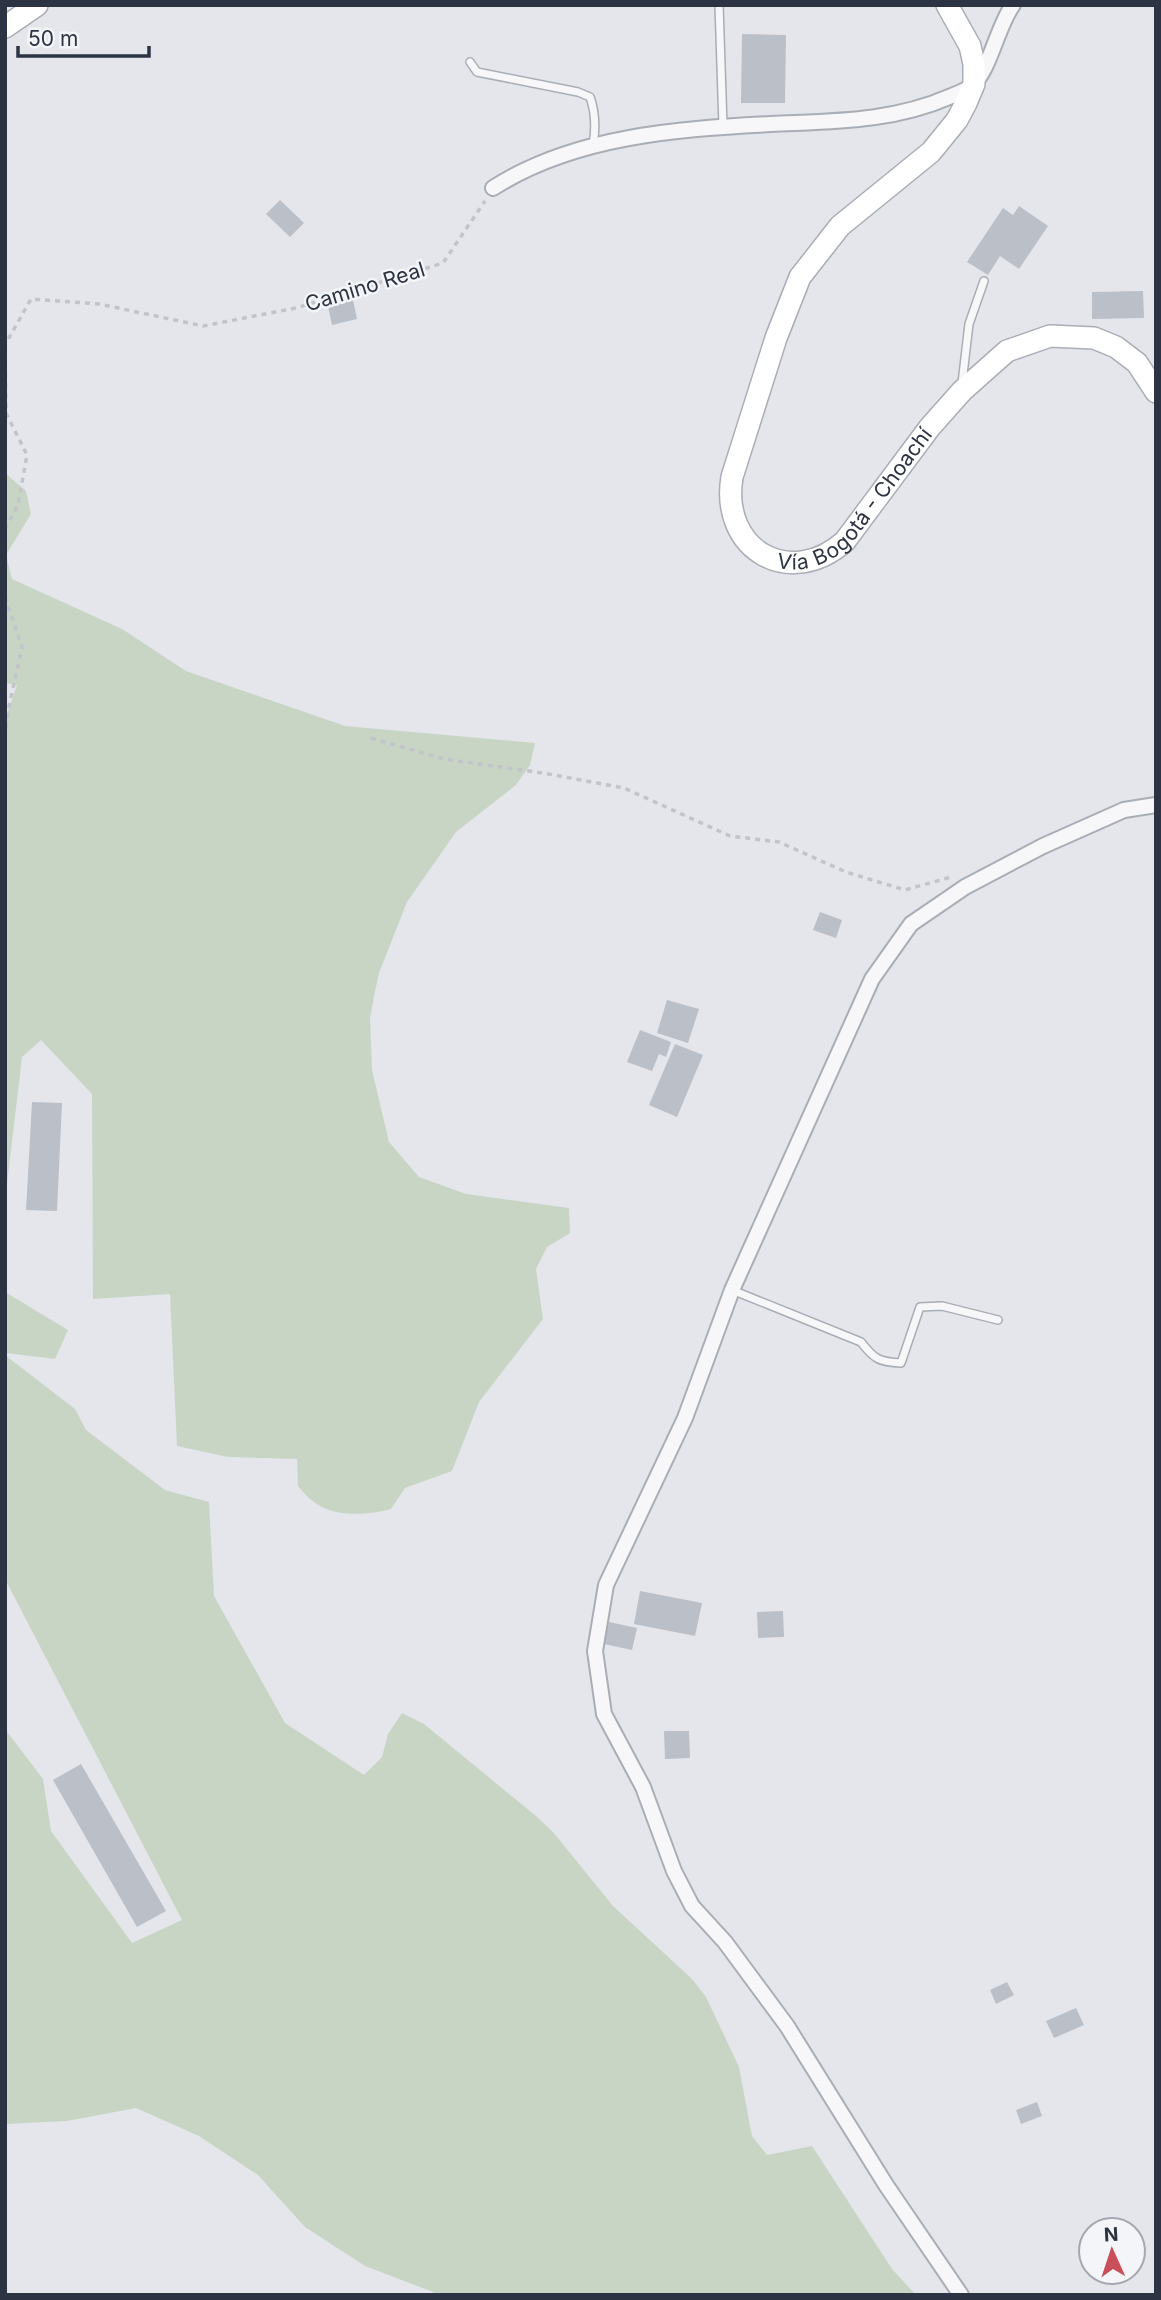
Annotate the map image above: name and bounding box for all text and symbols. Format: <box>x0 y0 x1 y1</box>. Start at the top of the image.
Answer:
scale bar <box>18 14 149 58</box>
text: 50 m <box>28 26 78 51</box>
street label: Camino Real <box>302 256 428 317</box>
street label: Vía Bogotá - Choachí <box>775 422 938 575</box>
north arrow <box>1077 2216 1147 2286</box>
text: N <box>1103 2223 1119 2246</box>

